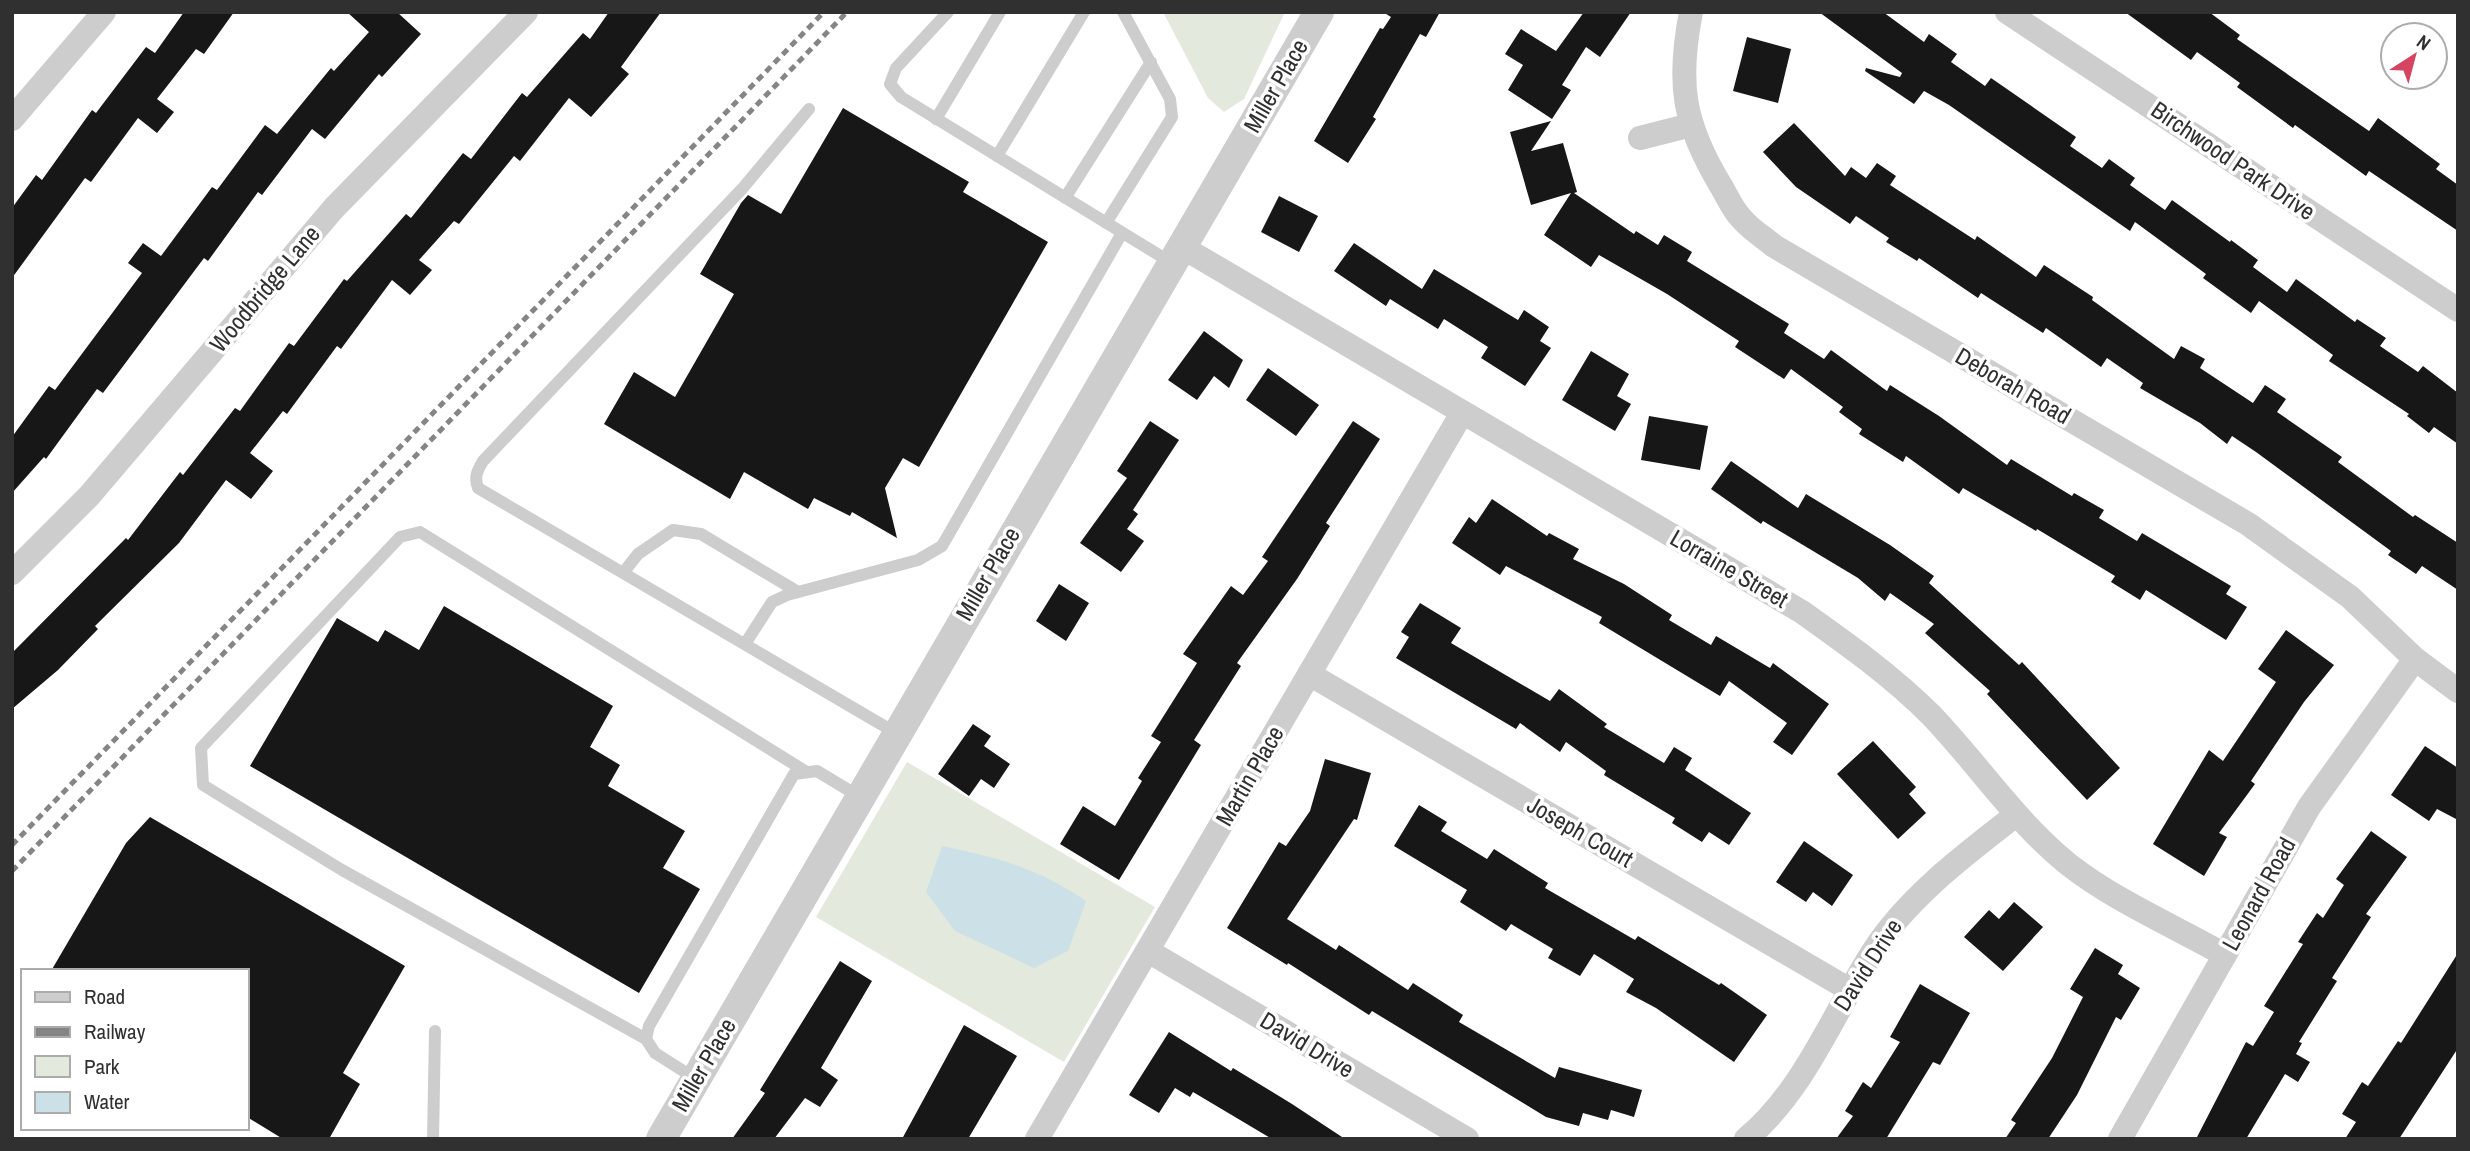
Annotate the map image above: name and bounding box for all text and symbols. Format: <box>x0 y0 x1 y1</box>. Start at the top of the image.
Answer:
north arrow <box>2379 21 2449 91</box>
text: N <box>2412 28 2436 56</box>
street label: Miller Place <box>1236 33 1315 138</box>
street label: Birchwood Park Drive <box>2145 93 2322 227</box>
street label: Woodbridge Lane <box>202 218 327 358</box>
street label: Deborah Road <box>1950 339 2077 431</box>
street label: Miller Place <box>948 521 1027 626</box>
street label: Lorraine Street <box>1665 521 1795 615</box>
street label: Martin Place <box>1208 720 1291 831</box>
street label: Joseph Court <box>1522 788 1640 875</box>
street label: Leonard Road <box>2214 831 2302 956</box>
street label: David Drive <box>1825 912 1909 1017</box>
legend <box>21 969 248 1130</box>
text: Road <box>84 982 125 1011</box>
street label: David Drive <box>1255 1004 1360 1085</box>
street label: Miller Place <box>664 1012 743 1117</box>
text: Railway <box>84 1017 146 1046</box>
text: Park <box>84 1052 120 1081</box>
text: Water <box>84 1087 130 1116</box>

